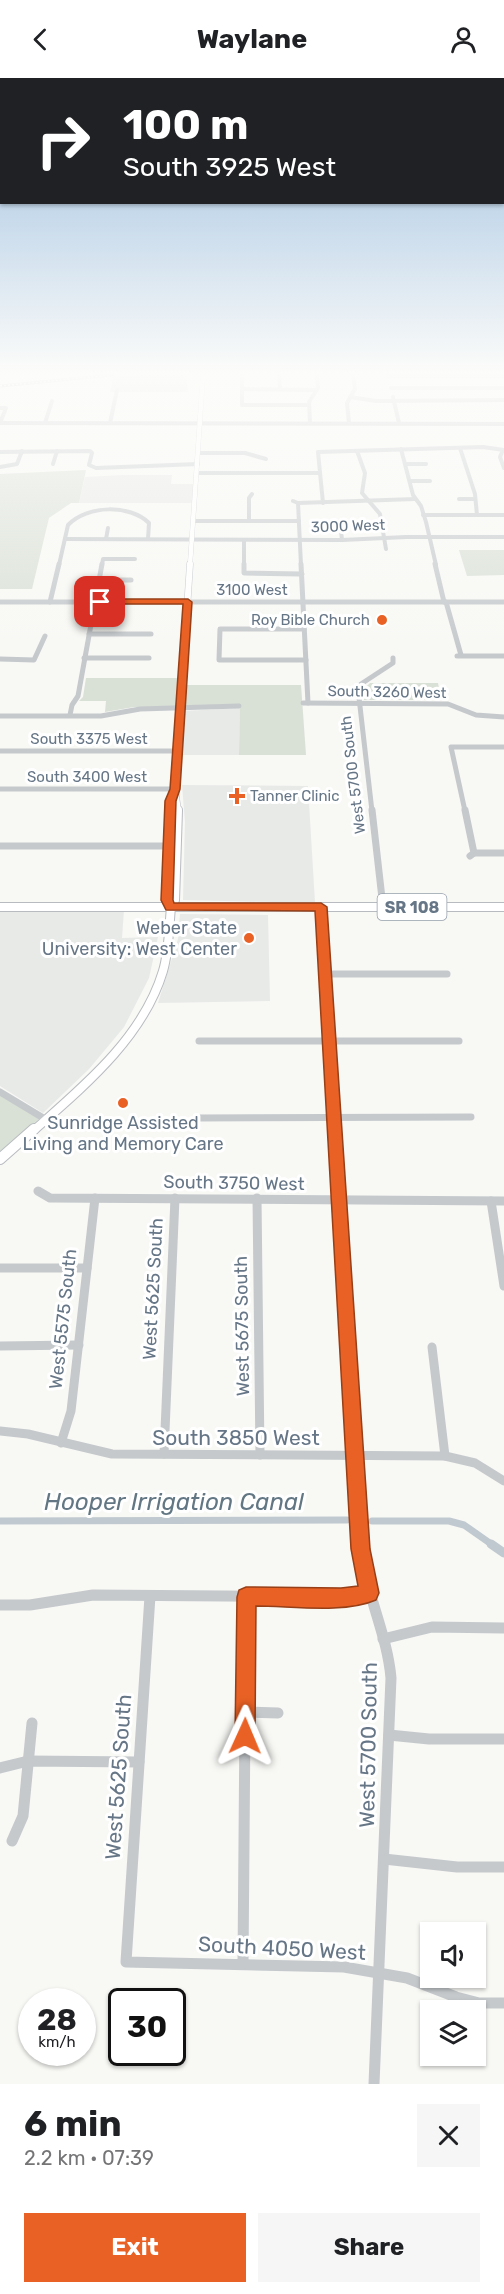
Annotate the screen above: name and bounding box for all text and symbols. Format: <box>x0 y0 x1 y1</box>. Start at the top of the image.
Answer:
icon: back <box>24 23 57 56</box>
text: Waylane <box>197 23 307 55</box>
icon: person <box>447 23 480 56</box>
text: 100 m <box>123 100 248 150</box>
icon: right <box>24 102 102 180</box>
text: South 3925 West <box>123 151 336 183</box>
street label: 3000 West <box>310 516 386 536</box>
pin <box>74 576 125 627</box>
street label: 3100 West <box>216 581 288 599</box>
icon: arrive <box>83 585 116 618</box>
place label: Roy Bible Church <box>251 611 370 629</box>
marker: Roy Bible Church <box>375 613 389 627</box>
street label: South 3260 West <box>327 682 447 702</box>
street label: West 5700 South <box>337 715 369 835</box>
street label: South 3375 West <box>30 730 148 748</box>
street label: South 3400 West <box>27 768 147 786</box>
marker: Tanner Clinic <box>228 787 246 805</box>
place label: Tanner Clinic <box>250 787 339 805</box>
road number: SR 108 <box>378 894 446 920</box>
place label: Weber State University: West Center <box>42 917 237 960</box>
marker: Weber State University: West Center <box>242 931 256 945</box>
marker: Sunridge Assisted Living and Memory Care <box>116 1096 130 1110</box>
place label: Sunridge Assisted Living and Memory Care <box>23 1112 223 1155</box>
street label: South 3750 West <box>163 1171 305 1195</box>
street label: West 5625 South <box>138 1217 168 1361</box>
street label: West 5575 South <box>45 1248 81 1390</box>
street label: West 5675 South <box>230 1256 254 1396</box>
street label: South 3850 West <box>152 1425 320 1450</box>
water label: Hooper Irrigation Canal <box>44 1488 305 1516</box>
street label: West 5700 South <box>354 1662 382 1828</box>
street label: West 5625 South <box>100 1693 136 1861</box>
position arrow <box>213 1704 277 1768</box>
map controls <box>420 1922 486 2066</box>
button: sound <box>420 1922 486 1988</box>
street label: South 4050 West <box>197 1931 367 1965</box>
speed limit sign: 30 <box>108 1988 186 2066</box>
button: layers <box>420 2000 486 2066</box>
text: 28 <box>37 2002 77 2038</box>
text: km/h <box>38 2033 76 2051</box>
text: 6 min <box>24 2102 122 2145</box>
button: close <box>417 2104 480 2167</box>
text: 2.2 km · 07:39 <box>24 2146 154 2170</box>
button: Exit <box>24 2213 246 2282</box>
button: Share <box>258 2213 480 2282</box>

